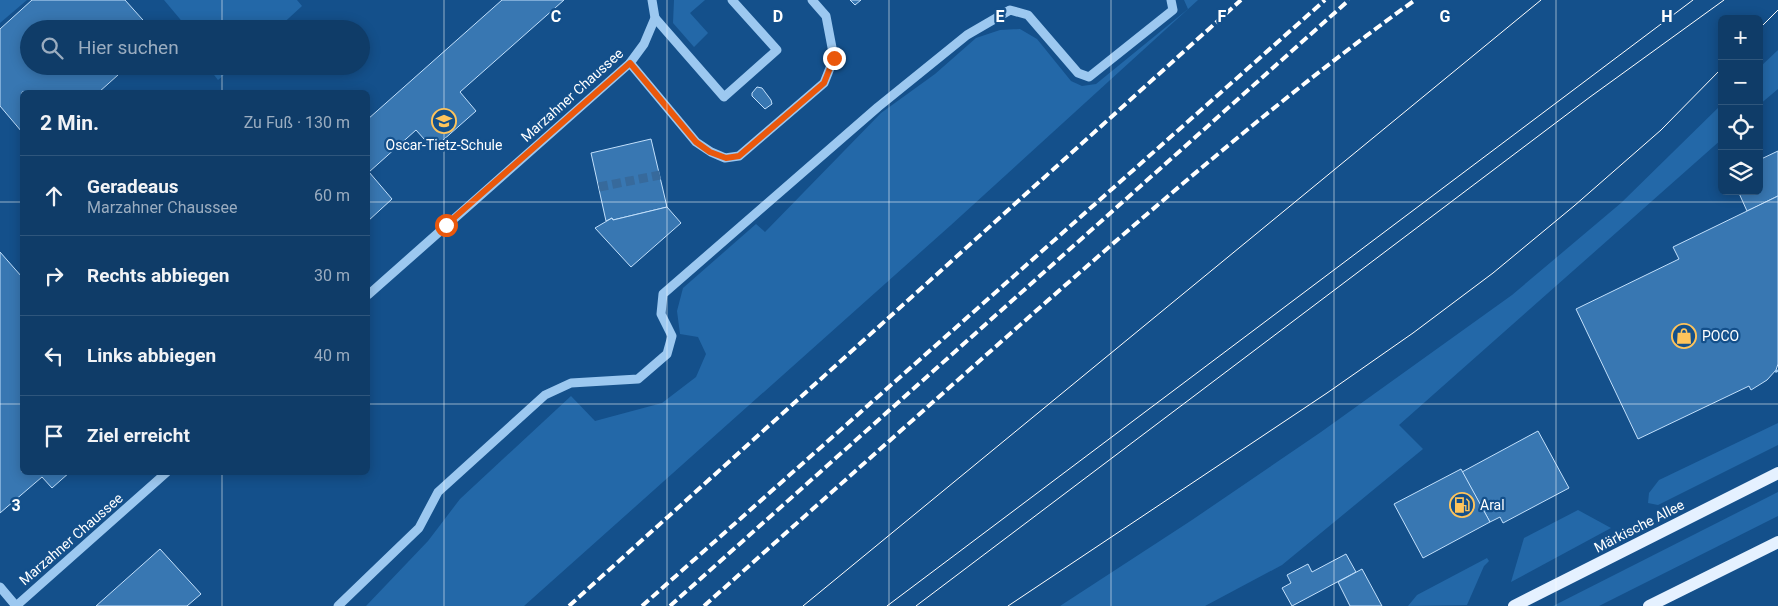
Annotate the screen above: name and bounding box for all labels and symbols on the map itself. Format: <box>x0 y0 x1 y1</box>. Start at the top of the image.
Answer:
text: C <box>551 7 561 26</box>
text: D <box>773 7 783 26</box>
text: E <box>996 7 1005 26</box>
text: F <box>1218 7 1227 26</box>
text: G <box>1440 7 1451 26</box>
text: H <box>1661 7 1673 26</box>
street label: Marzahner Chaussee <box>518 45 626 145</box>
route end <box>823 47 846 70</box>
school or university icon: Oscar-Tietz-Schule <box>431 108 457 134</box>
place label: Oscar-Tietz-Schule <box>386 137 502 153</box>
route start <box>435 214 458 237</box>
shop icon: POCO <box>1671 323 1697 349</box>
place label: POCO <box>1702 328 1739 344</box>
street label: Marzahner Chaussee <box>16 490 126 588</box>
fuel station icon: Aral <box>1449 492 1475 518</box>
text: 3 <box>11 496 21 515</box>
street label: Märkische Allee <box>1591 496 1687 556</box>
place label: Aral <box>1480 497 1505 513</box>

